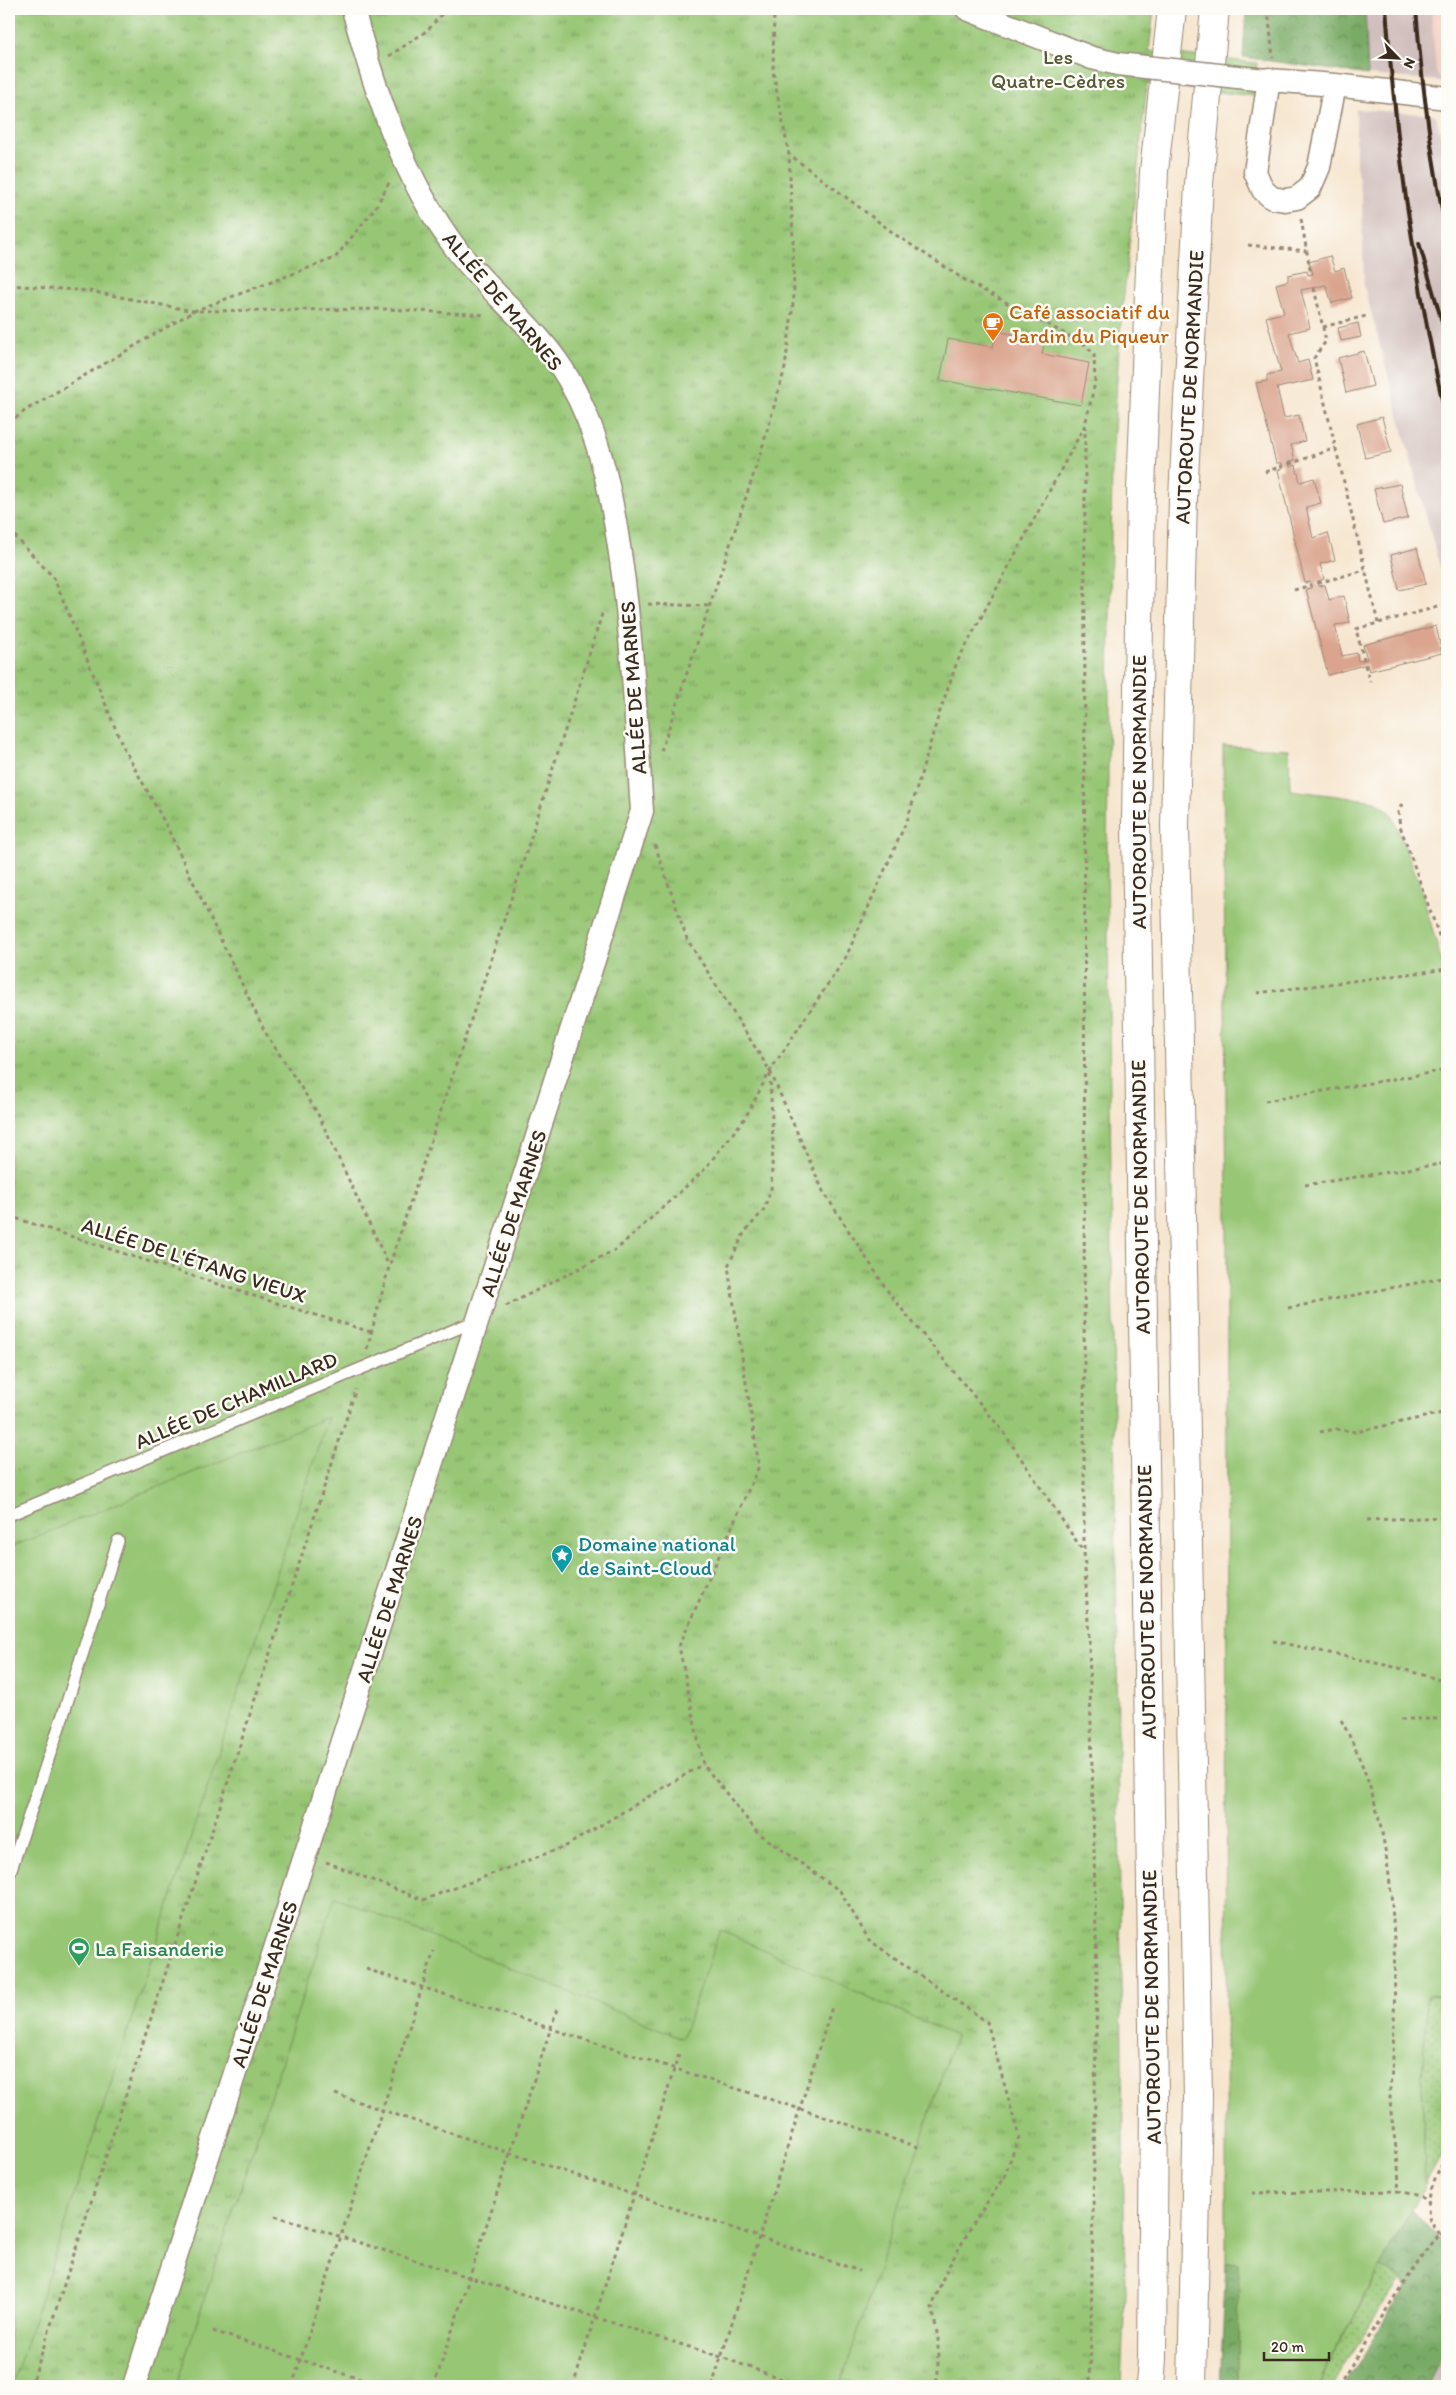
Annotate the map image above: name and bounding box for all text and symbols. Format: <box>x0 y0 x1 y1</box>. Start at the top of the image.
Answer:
north arrow <box>1374 32 1424 82</box>
park label: Les Quatre-Cèdres <box>991 44 1125 93</box>
text: N <box>1400 55 1419 71</box>
street label: ALLÉE DE MARNES <box>438 226 568 376</box>
street label: AUTOROUTE DE NORMANDIE <box>1169 249 1209 525</box>
place label: Café associatif du Jardin du Piqueur <box>1009 299 1170 348</box>
cafe icon: Café associatif du Jardin du Piqueur <box>981 311 1005 342</box>
street label: ALLÉE DE MARNES <box>614 601 652 775</box>
street label: AUTOROUTE DE NORMANDIE <box>1126 654 1151 929</box>
street label: AUTOROUTE DE NORMANDIE <box>1125 1059 1155 1335</box>
street label: ALLÉE DE MARNES <box>474 1127 552 1299</box>
street label: ALLÉE DE L'ÉTANG VIEUX <box>79 1212 310 1308</box>
street label: ALLÉE DE CHAMILLARD <box>131 1346 341 1454</box>
street label: AUTOROUTE DE NORMANDIE <box>1131 1464 1161 1740</box>
street label: ALLÉE DE MARNES <box>350 1513 428 1685</box>
place label: Domaine national de Saint-Cloud <box>578 1531 736 1580</box>
place icon: Domaine national de Saint-Cloud <box>550 1543 574 1574</box>
street label: AUTOROUTE DE NORMANDIE <box>1136 1869 1166 2145</box>
street label: ALLÉE DE MARNES <box>225 1898 303 2070</box>
sports icon: La Faisanderie <box>67 1936 91 1967</box>
place label: La Faisanderie <box>95 1936 224 1961</box>
scale bar <box>1264 2330 1328 2362</box>
text: 20 m <box>1271 2338 1305 2356</box>

